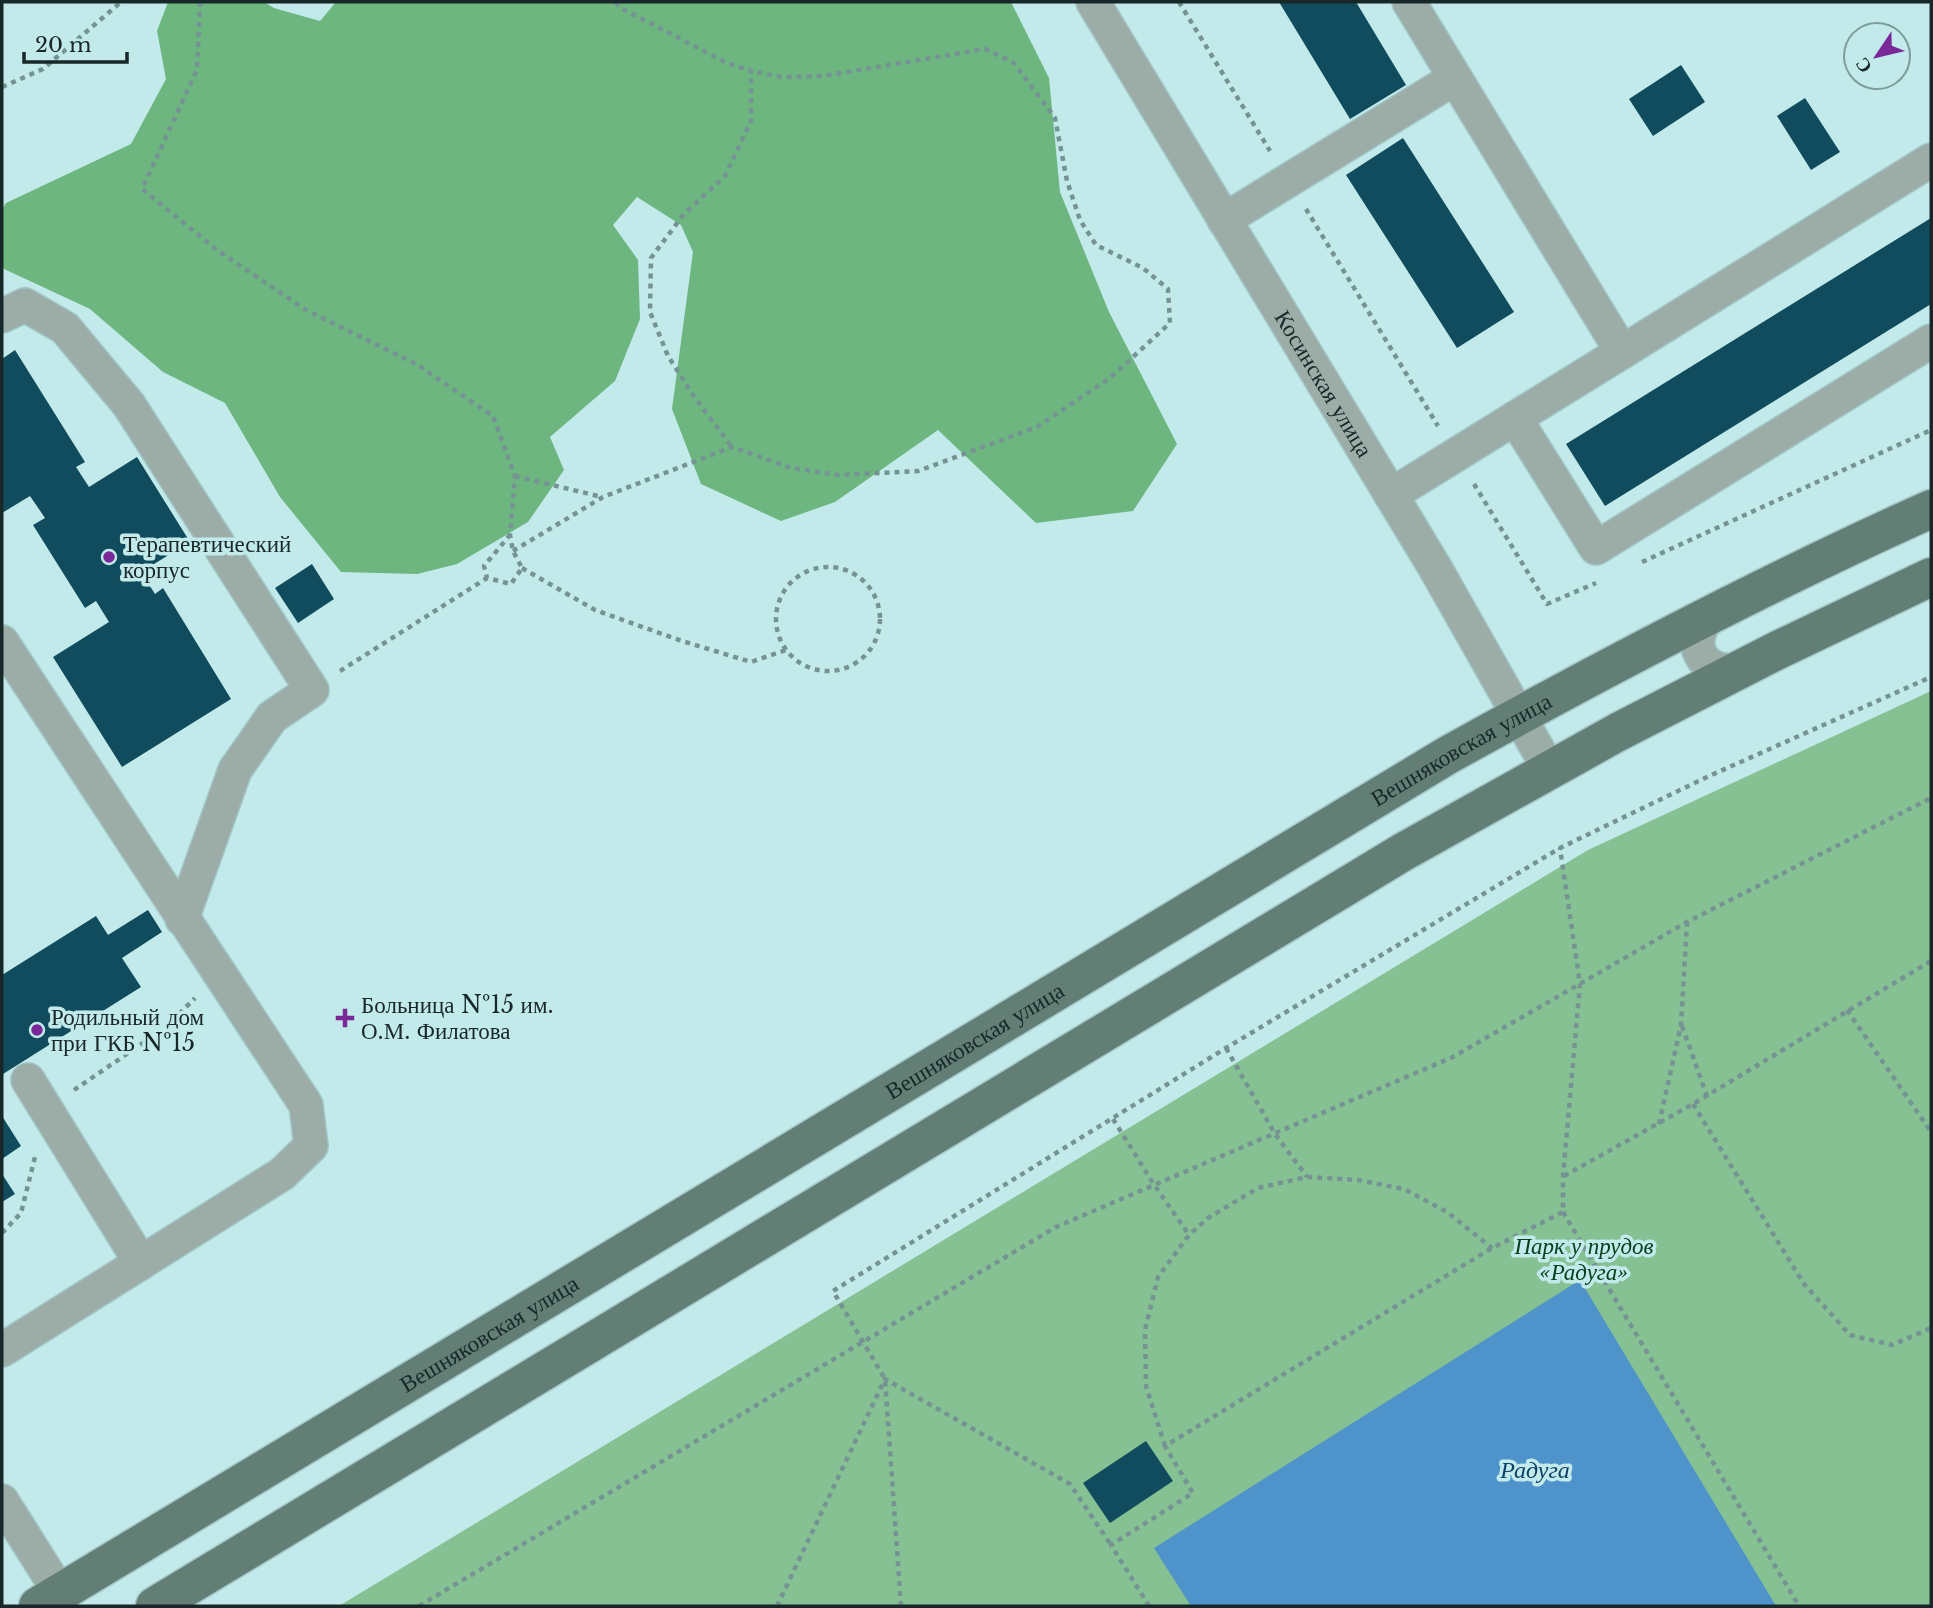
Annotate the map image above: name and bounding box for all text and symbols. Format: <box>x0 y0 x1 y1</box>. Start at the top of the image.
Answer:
scale bar <box>24 21 128 65</box>
north arrow <box>1842 21 1912 91</box>
text: 20 m <box>35 32 92 58</box>
text: С <box>1850 53 1877 78</box>
street label: Косинская улица <box>1269 305 1379 462</box>
place label: Терапевтический корпус <box>123 530 291 584</box>
marker: Терапевтический корпус <box>101 549 117 565</box>
street label: Вешняковская улица <box>1366 687 1556 812</box>
street label: Вешняковская улица <box>880 976 1069 1105</box>
place label: Больница №15 им. О.М. Филатова <box>361 991 554 1045</box>
place label: Родильный дом при ГКБ №15 <box>51 1003 204 1057</box>
marker: Больница №15 им. О.М. Филатова <box>335 1008 355 1028</box>
marker: Родильный дом при ГКБ №15 <box>29 1022 45 1038</box>
park label: Парк у прудов «Радуга» <box>1513 1232 1654 1286</box>
street label: Вешняковская улица <box>395 1269 584 1398</box>
water label: Радуга <box>1499 1455 1570 1484</box>

